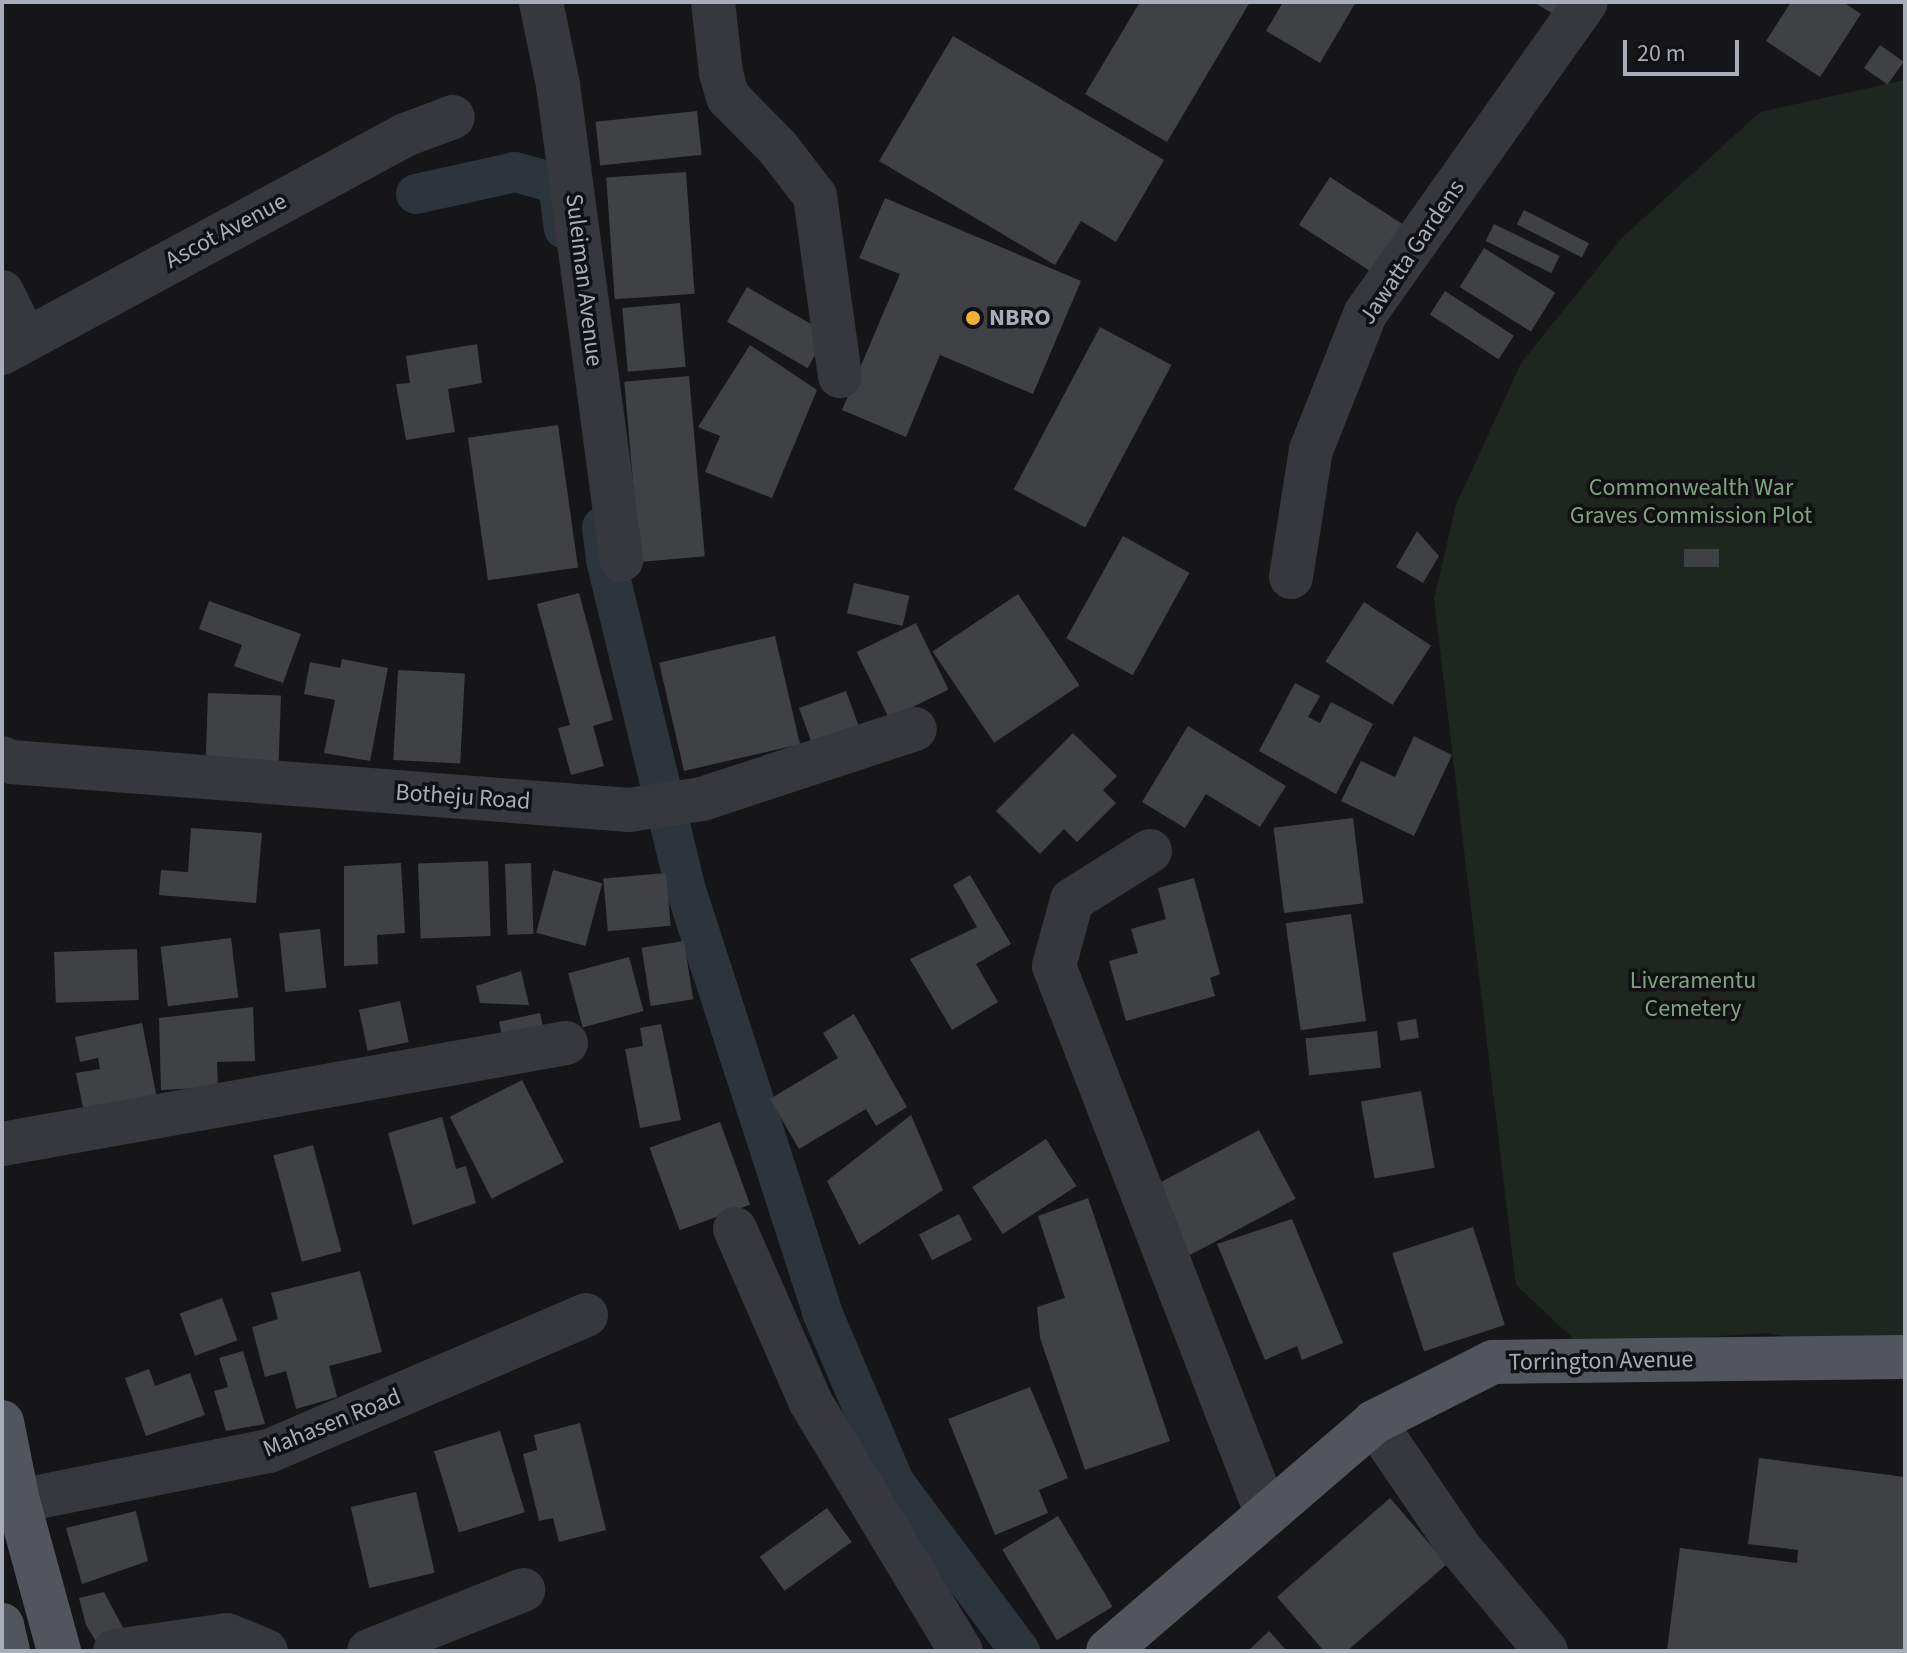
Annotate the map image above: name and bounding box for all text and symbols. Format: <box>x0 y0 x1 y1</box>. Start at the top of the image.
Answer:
scale bar <box>1627 24 1743 74</box>
text: 20 m <box>1637 36 1686 71</box>
street label: Jawatta Gardens <box>1353 174 1471 330</box>
street label: Ascot Avenue <box>160 187 292 275</box>
street label: Suleiman Avenue <box>559 192 609 368</box>
place label: NBRO <box>989 304 1051 332</box>
marker: NBRO <box>964 309 982 327</box>
park label: Commonwealth War Graves Commission Plot <box>1570 474 1812 530</box>
street label: Botheju Road <box>395 778 531 816</box>
park label: Liveramentu Cemetery <box>1630 967 1756 1023</box>
street label: Torrington Avenue <box>1508 1345 1694 1377</box>
street label: Mahasen Road <box>259 1382 405 1464</box>

